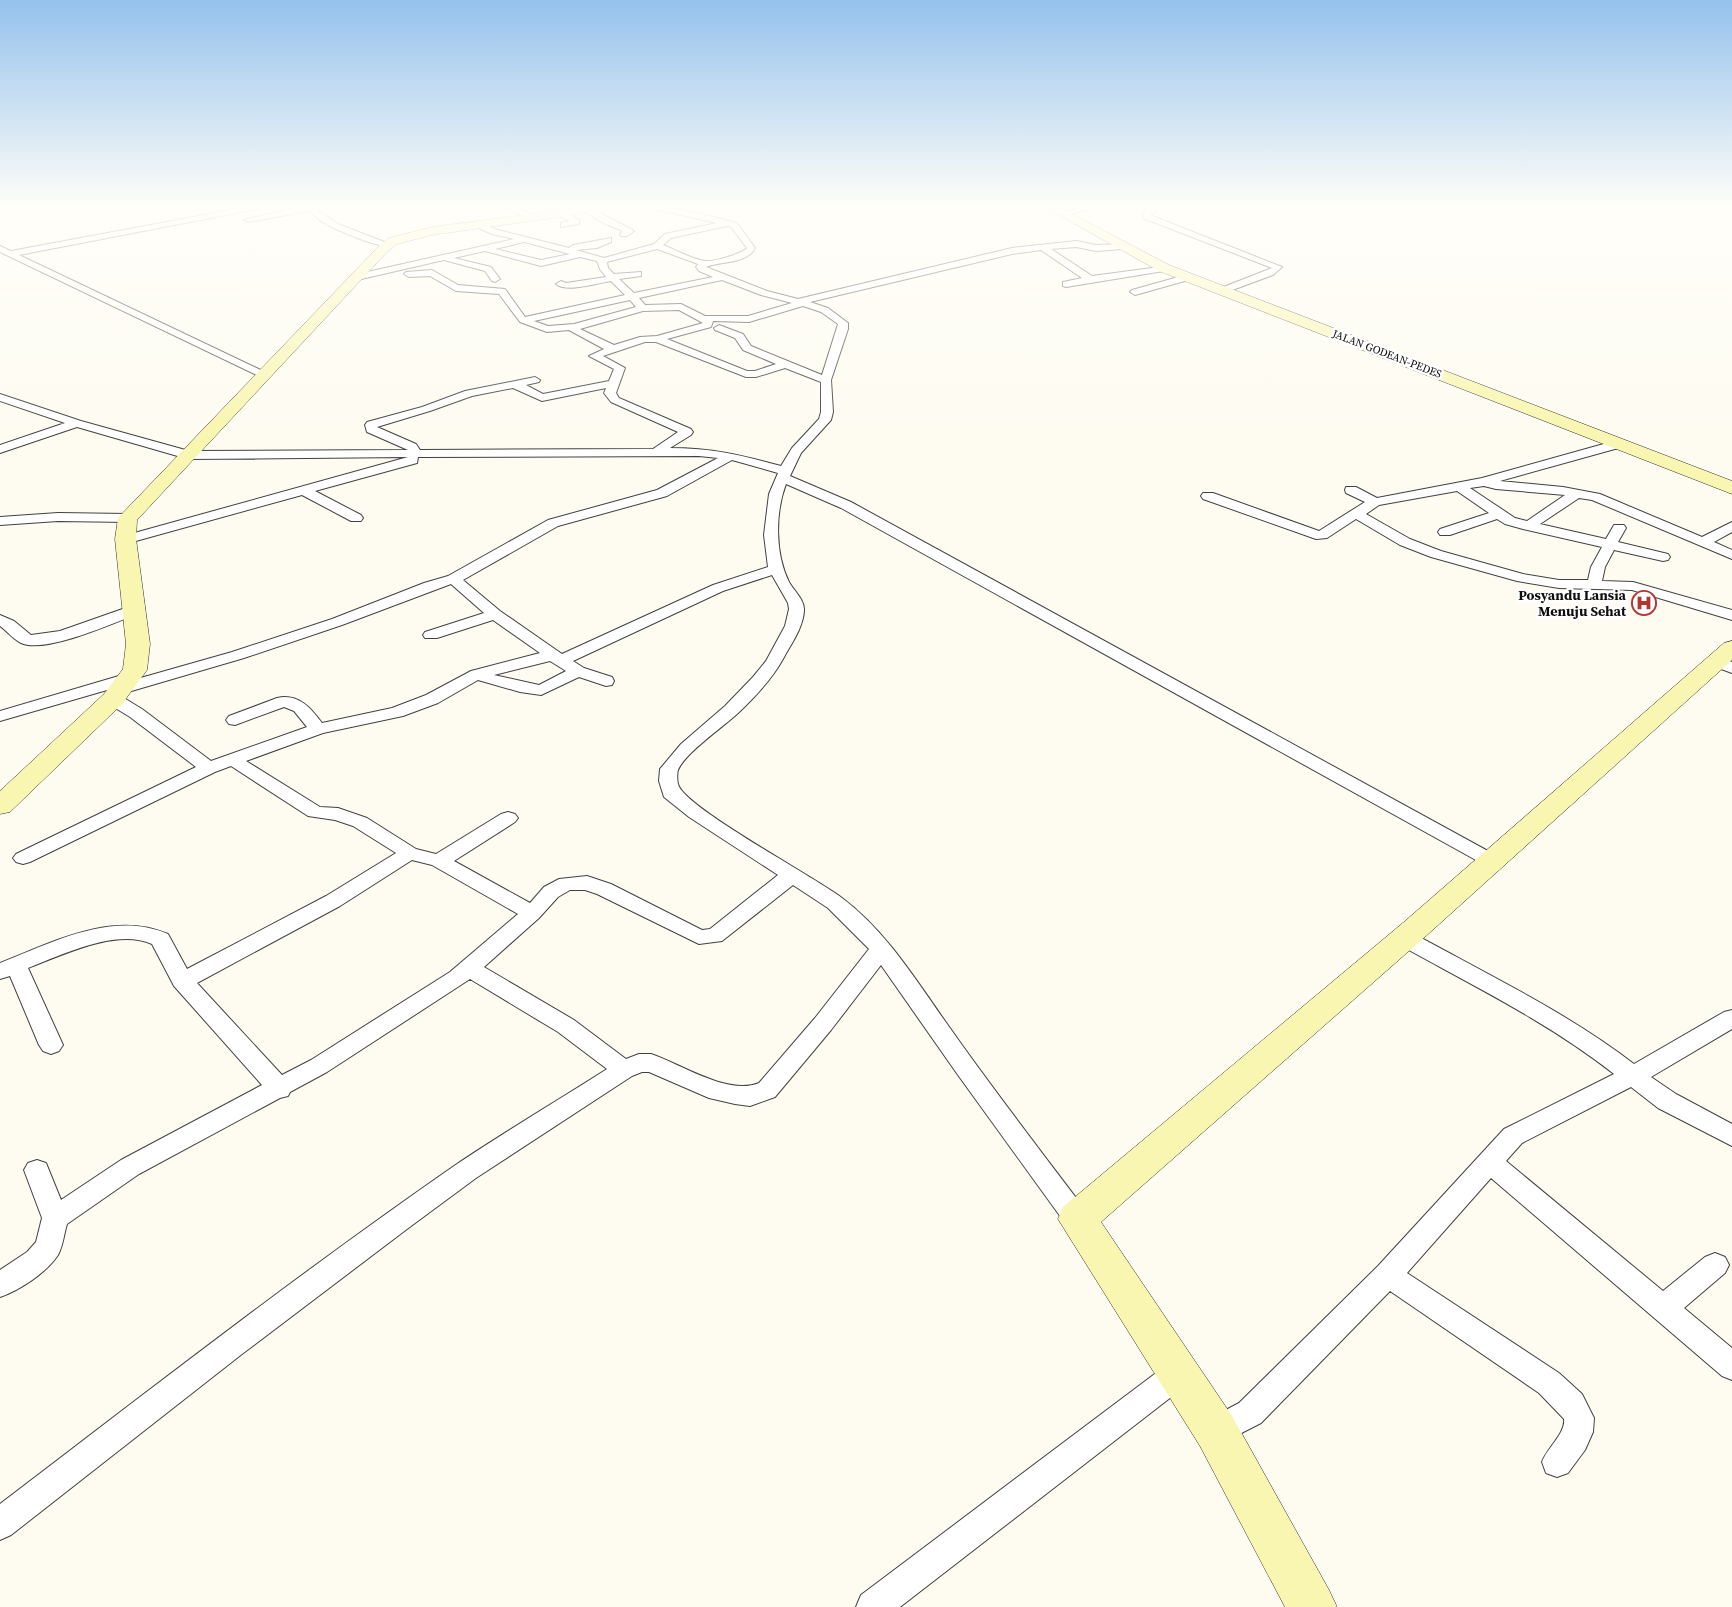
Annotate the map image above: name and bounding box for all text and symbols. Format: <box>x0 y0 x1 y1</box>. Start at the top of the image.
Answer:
street label: JALAN GODEAN-PEDES <box>1329 326 1444 382</box>
place label: Posyandu Lansia Menuju Sehat <box>1518 585 1627 621</box>
hospital icon: Posyandu Lansia Menuju Sehat <box>1631 590 1657 616</box>

